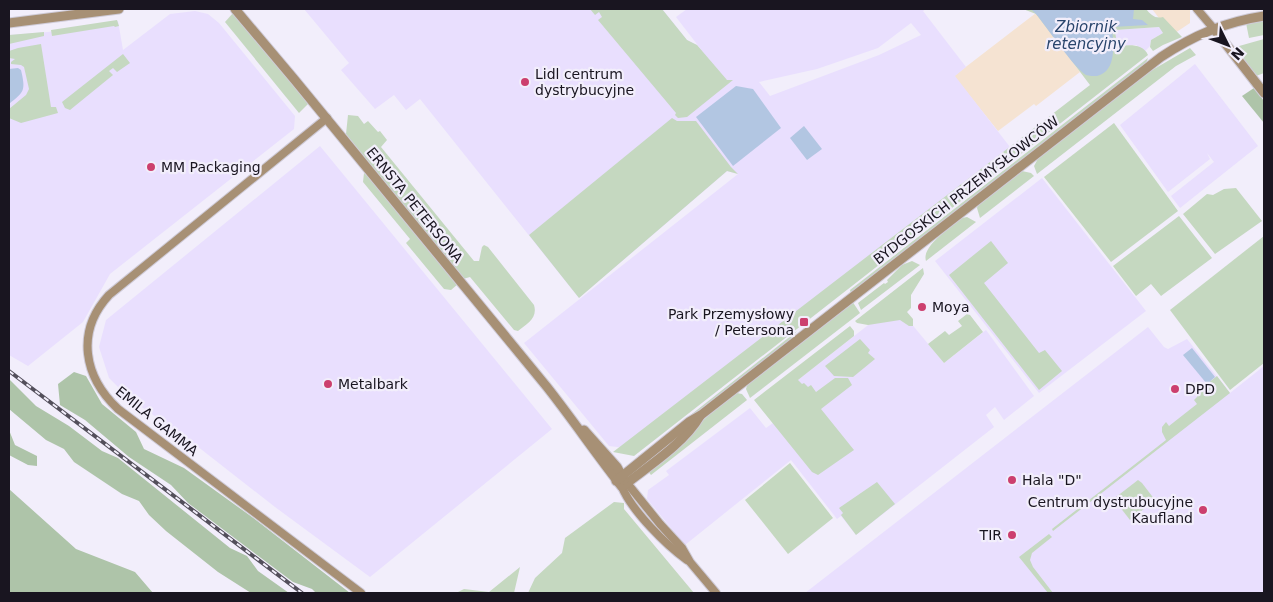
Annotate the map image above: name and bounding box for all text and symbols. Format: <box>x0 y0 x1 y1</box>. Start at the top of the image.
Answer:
water label: Zbiornik retencyjny <box>1046 18 1127 53</box>
north arrow <box>1203 20 1253 70</box>
text: N <box>1228 44 1248 63</box>
place label: Lidl centrum dystrybucyjne <box>535 66 634 98</box>
marker: Lidl centrum dystrybucyjne <box>519 76 531 88</box>
street label: BYDGOSKICH PRZEMYSŁOWCÓW <box>870 112 1062 267</box>
street label: ERNSTA PETERSONA <box>364 144 467 266</box>
place label: MM Packaging <box>161 159 261 175</box>
marker: MM Packaging <box>145 161 157 173</box>
place label: Moya <box>932 299 970 315</box>
marker: Moya <box>916 301 928 313</box>
place label: Park Przemysłowy / Petersona <box>668 306 794 338</box>
marker: Park Przemysłowy / Petersona <box>798 316 810 328</box>
place label: Metalbark <box>338 376 409 392</box>
marker: Metalbark <box>322 378 334 390</box>
place label: DPD <box>1185 381 1215 397</box>
street label: EMILA GAMMA <box>113 383 202 459</box>
marker: DPD <box>1169 383 1181 395</box>
place label: Hala "D" <box>1022 472 1082 488</box>
marker: Hala "D" <box>1006 474 1018 486</box>
place label: Centrum dystrubucyjne Kaufland <box>1028 494 1193 526</box>
marker: Centrum dystrubucyjne Kaufland <box>1197 504 1209 516</box>
place label: TIR <box>979 527 1002 543</box>
marker: TIR <box>1006 529 1018 541</box>

